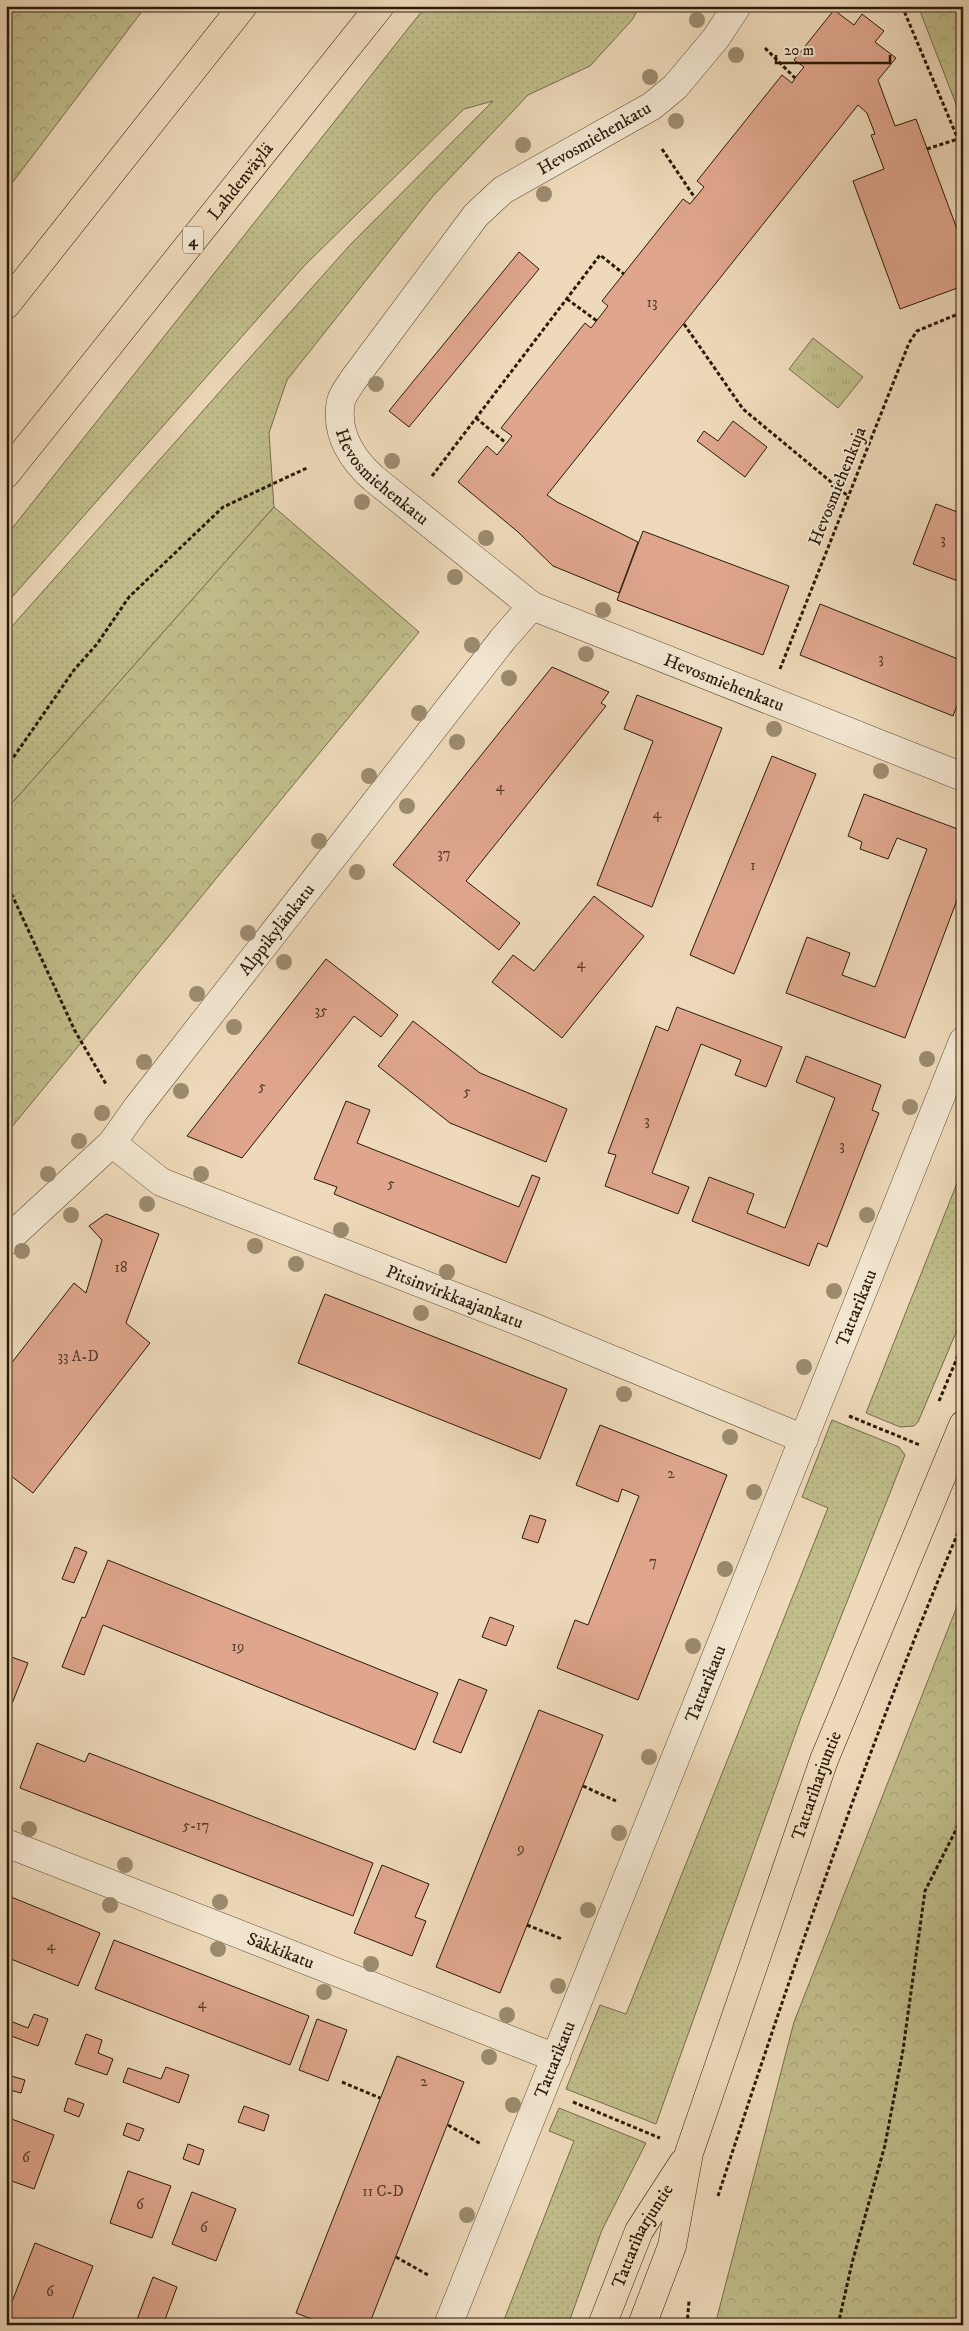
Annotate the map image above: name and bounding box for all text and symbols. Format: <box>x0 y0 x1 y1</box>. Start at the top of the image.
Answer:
scale bar <box>776 32 890 64</box>
text: 20 m <box>784 41 814 60</box>
street label: Hevosmiehenkatu <box>534 97 656 180</box>
street label: Lahdenväylä <box>203 138 279 225</box>
road number: 4 <box>183 226 203 254</box>
house number: 13 <box>646 293 658 312</box>
street label: Hevosmiehenkuja <box>804 423 872 549</box>
street label: Hevosmiehenkatu <box>330 426 433 531</box>
house number: 3 <box>940 530 946 549</box>
street label: Hevosmiehenkatu <box>660 649 787 717</box>
house number: 3 <box>878 649 884 668</box>
house number: 4 <box>496 777 505 796</box>
house number: 4 <box>653 804 662 823</box>
house number: 37 <box>437 844 451 863</box>
house number: 1 <box>750 856 756 875</box>
street label: Alppikylänkatu <box>235 879 320 980</box>
house number: 4 <box>577 954 586 973</box>
house number: 35 <box>314 1001 328 1020</box>
house number: 5 <box>258 1077 266 1096</box>
house number: 5 <box>463 1082 471 1101</box>
house number: 3 <box>644 1111 650 1130</box>
house number: 3 <box>839 1136 845 1155</box>
house number: 5 <box>387 1174 395 1193</box>
house number: 18 <box>114 1258 128 1277</box>
street label: Pitsinvirkkaajankatu <box>383 1261 527 1334</box>
street label: Tattarikatu <box>832 1266 882 1350</box>
house number: 33 A-D <box>57 1347 99 1366</box>
house number: 2 <box>667 1464 675 1483</box>
house number: 7 <box>649 1552 657 1571</box>
house number: 19 <box>232 1637 244 1656</box>
street label: Tattarikatu <box>681 1642 732 1726</box>
street label: Tattariharjuntie <box>787 1728 847 1843</box>
house number: 5-17 <box>183 1816 210 1835</box>
house number: 9 <box>516 1839 525 1858</box>
street label: Säkkikatu <box>243 1928 318 1975</box>
house number: 4 <box>47 1936 56 1955</box>
house number: 4 <box>198 1994 207 2013</box>
street label: Tattarikatu <box>530 2018 581 2102</box>
house number: 2 <box>420 2072 428 2091</box>
house number: 6 <box>22 2148 31 2167</box>
street label: Tattariharjuntie <box>608 2180 678 2291</box>
house number: 11 C-D <box>362 2182 404 2201</box>
house number: 6 <box>136 2195 145 2214</box>
house number: 6 <box>200 2218 209 2237</box>
house number: 6 <box>46 2282 55 2301</box>

